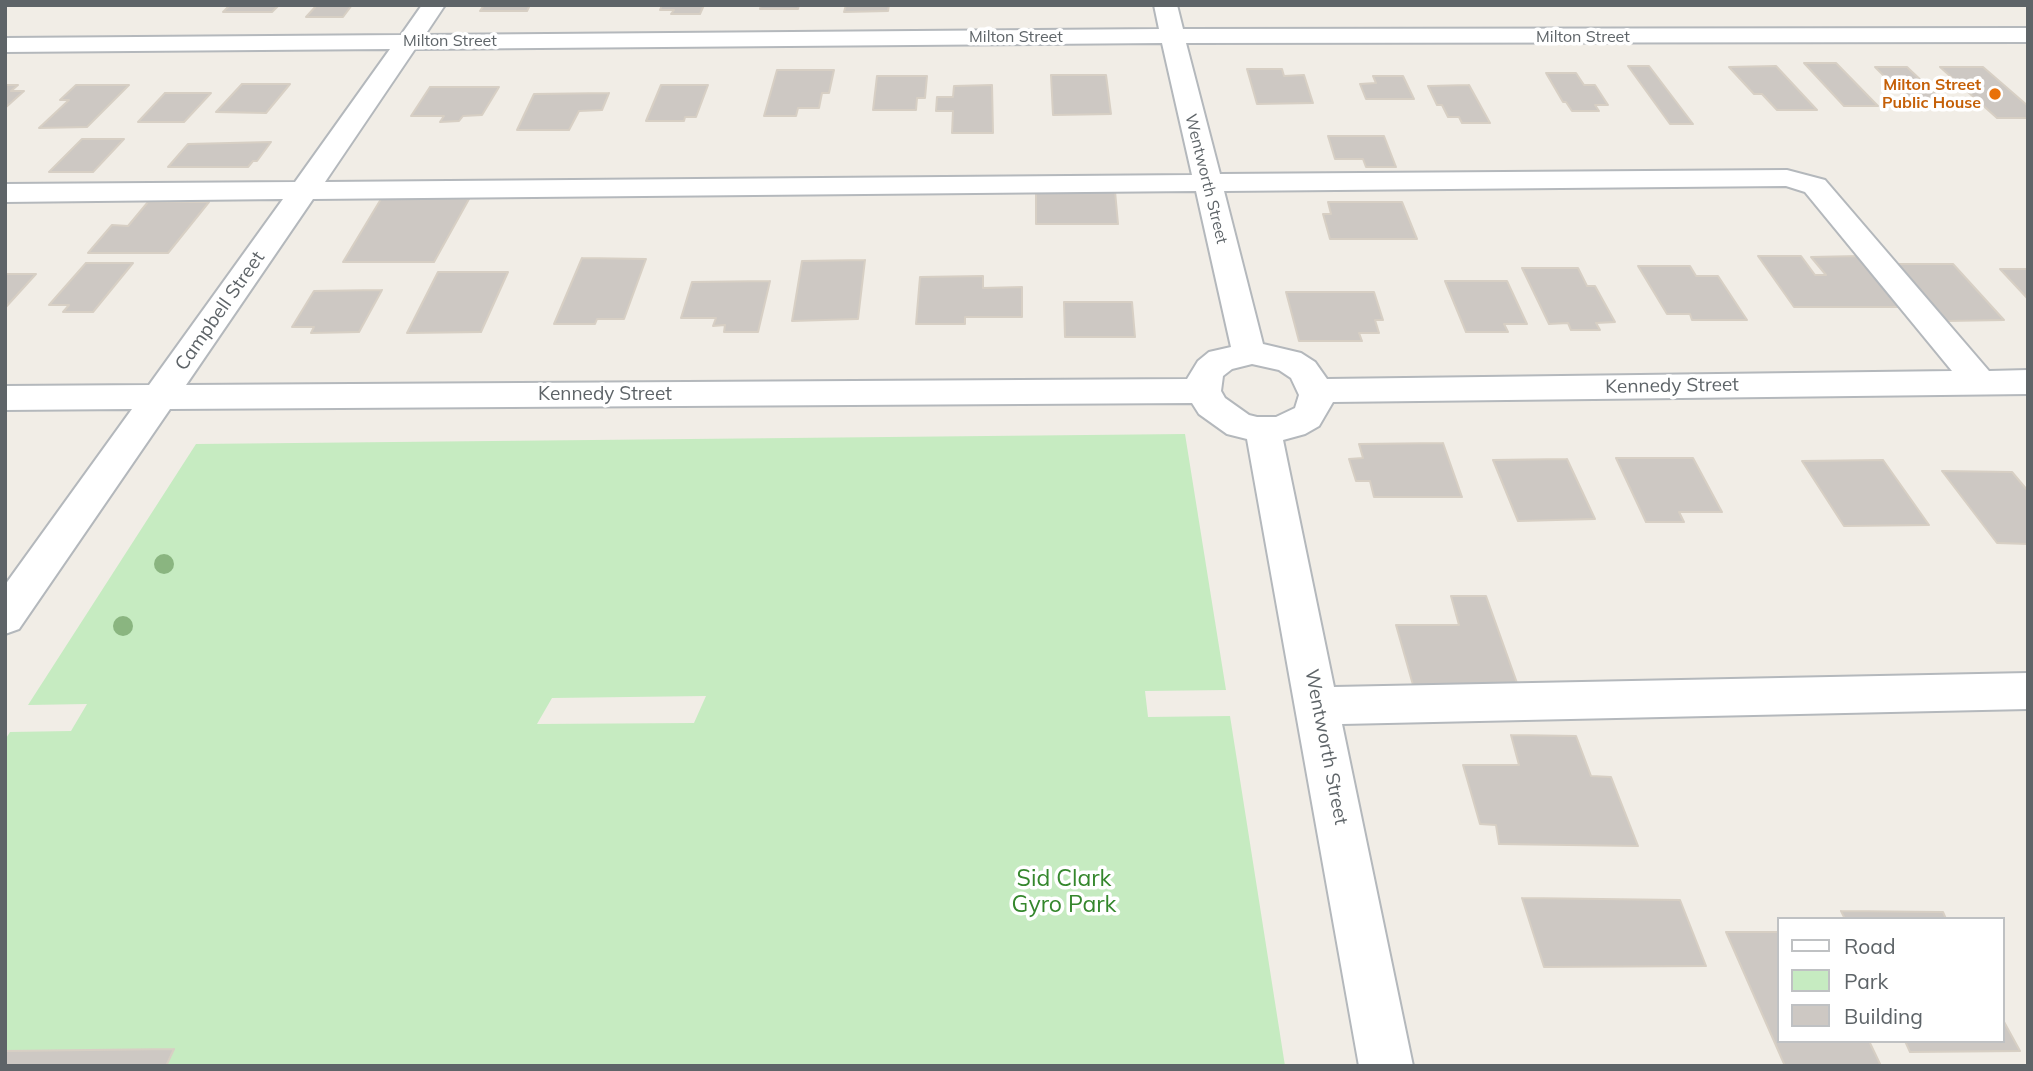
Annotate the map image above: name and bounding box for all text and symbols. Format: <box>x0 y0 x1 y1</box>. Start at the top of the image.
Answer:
street label: Milton Street <box>969 27 1063 47</box>
street label: Milton Street <box>1536 27 1630 47</box>
street label: Milton Street <box>403 31 497 51</box>
place label: Milton Street Public House <box>1882 75 1981 113</box>
marker: Milton Street Public House <box>1987 86 2003 102</box>
street label: Wentworth Street <box>1181 112 1231 246</box>
street label: Campbell Street <box>170 247 270 375</box>
street label: Kennedy Street <box>1605 373 1739 399</box>
street label: Kennedy Street <box>538 383 672 405</box>
street label: Wentworth Street <box>1300 667 1352 827</box>
park label: Sid Clark Gyro Park <box>1012 865 1116 919</box>
legend <box>1778 917 2005 1043</box>
text: Road <box>1844 933 1895 959</box>
text: Park <box>1844 968 1888 994</box>
text: Building <box>1844 1003 1923 1029</box>

